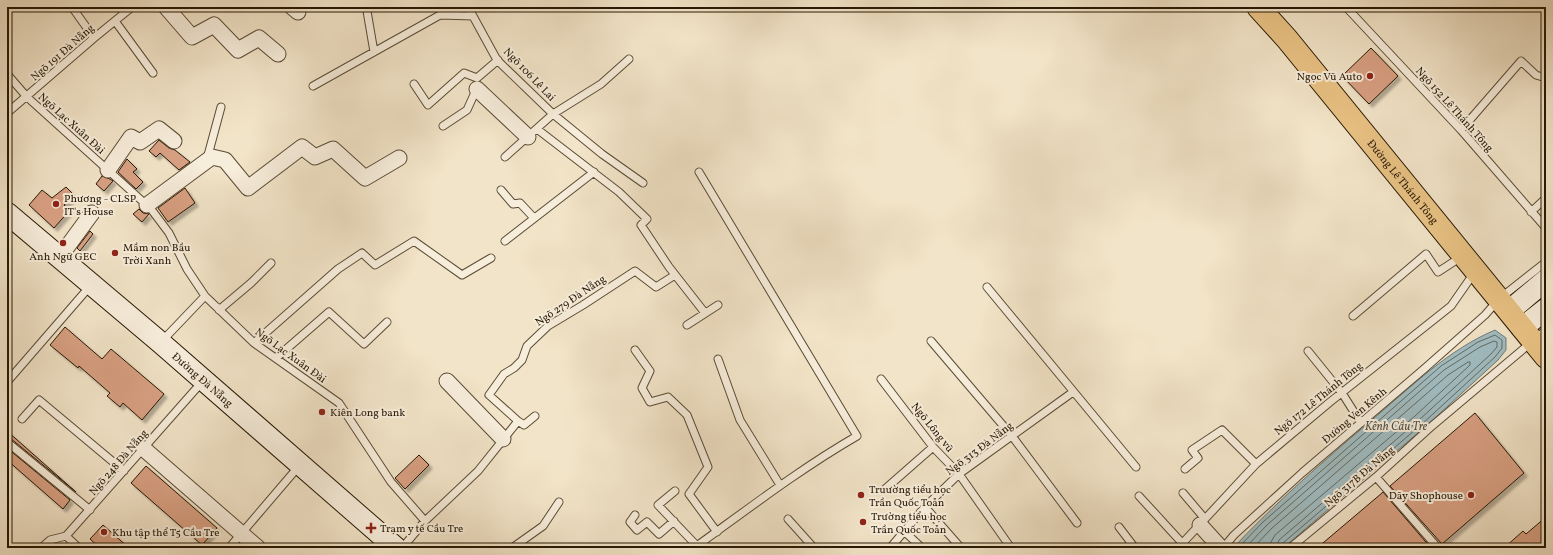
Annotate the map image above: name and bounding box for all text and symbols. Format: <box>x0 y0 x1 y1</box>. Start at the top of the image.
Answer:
street label: Ngõ 191 Đà Nẵng <box>28 21 98 85</box>
street label: Ngõ 106 Lê Lai <box>500 45 558 105</box>
street label: Ngõ 152 Lê Thánh Tông <box>1412 64 1496 156</box>
place label: Ngọc Vũ Auto <box>1297 70 1362 85</box>
marker: Ngọc Vũ Auto <box>1365 71 1375 81</box>
street label: Ngõ Lạc Xuân Đài <box>34 90 108 158</box>
street label: Đường Lê Thánh Tông <box>1363 137 1441 228</box>
place label: Phương - CLSP IT's House <box>64 192 136 220</box>
marker: Phương - CLSP IT's House <box>51 199 61 209</box>
marker: Anh Ngữ GEC <box>58 238 68 248</box>
place label: Mầm non Bầu Trời Xanh <box>123 241 190 269</box>
marker: Mầm non Bầu Trời Xanh <box>110 248 120 258</box>
place label: Anh Ngữ GEC <box>29 250 97 265</box>
street label: Ngõ 279 Đà Nẵng <box>533 272 609 330</box>
street label: Ngõ Lạc Xuân Đài <box>251 325 329 387</box>
street label: Đường Đà Nẵng <box>168 350 236 412</box>
street label: Ngõ 172 Lê Thánh Tông <box>1272 359 1367 439</box>
street label: Đường Ven Kênh <box>1319 384 1391 448</box>
street label: Ngõ Lông vũ <box>907 400 957 456</box>
place label: Kiên Long bank <box>330 406 405 421</box>
marker: Kiên Long bank <box>317 407 327 417</box>
street label: Ngõ 313 Đà Nẵng <box>943 419 1017 480</box>
water label: Kênh Cầu Tre <box>1365 419 1428 435</box>
street label: Ngõ 248 Đà Nẵng <box>86 426 152 499</box>
street label: Ngõ 317B Đà Nẵng <box>1322 443 1399 511</box>
place label: Truường tiểu học Trần Quốc Toản <box>869 483 951 511</box>
place label: Dãy Shophouse <box>1389 489 1463 504</box>
marker: Truường tiểu học Trần Quốc Toản <box>856 490 866 500</box>
marker: Dãy Shophouse <box>1466 490 1476 500</box>
place label: Trường tiểu học Trần Quốc Toản <box>871 510 947 538</box>
marker: Trường tiểu học Trần Quốc Toản <box>858 517 868 527</box>
marker: Trạm y tế Cầu Tre <box>365 522 377 534</box>
place label: Trạm y tế Cầu Tre <box>380 522 463 537</box>
place label: Khu tập thể T5 Cầu Tre <box>112 526 219 541</box>
marker: Khu tập thể T5 Cầu Tre <box>99 527 109 537</box>

